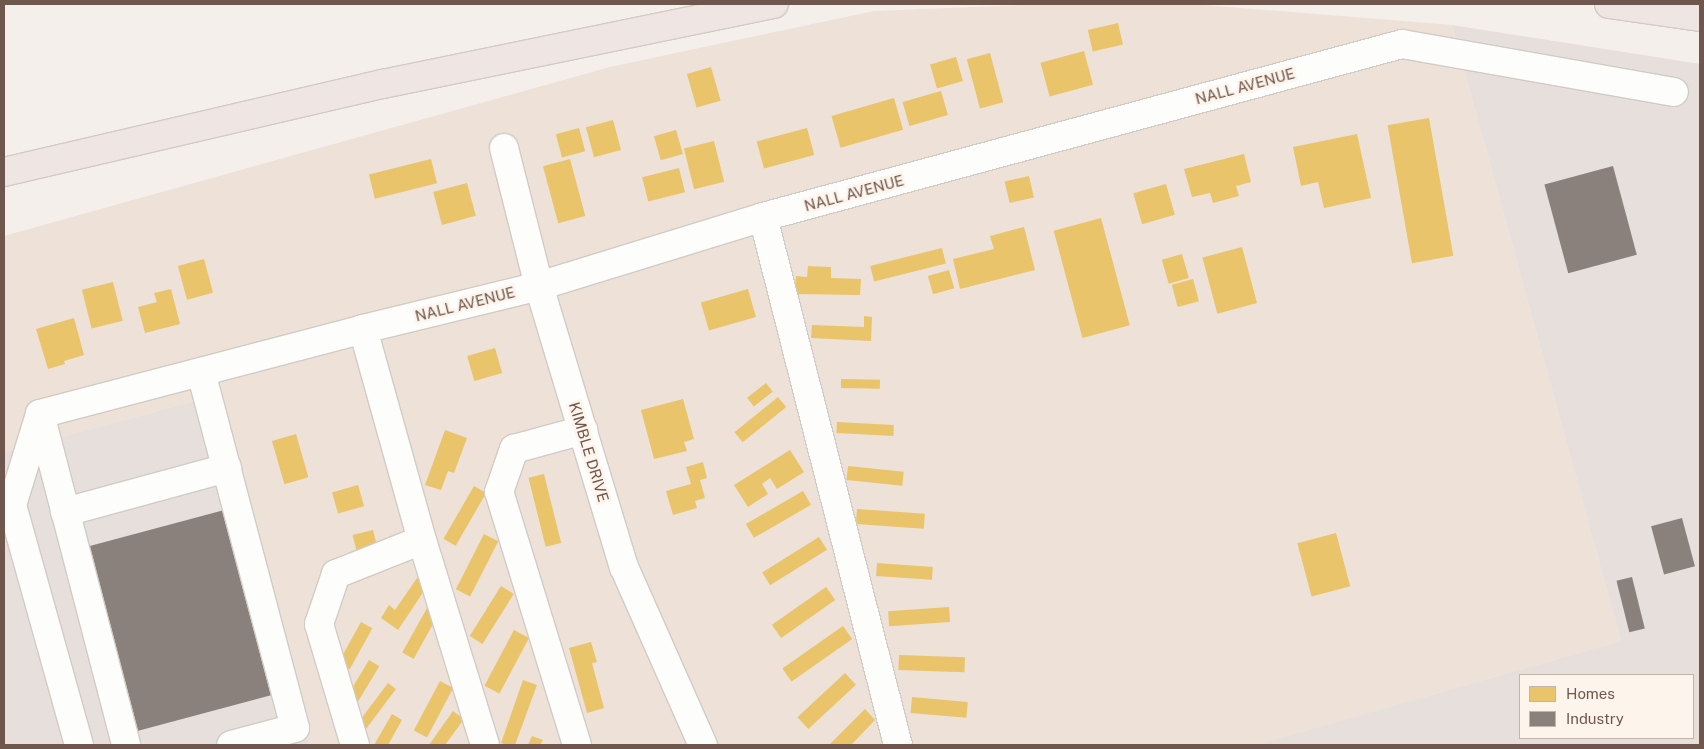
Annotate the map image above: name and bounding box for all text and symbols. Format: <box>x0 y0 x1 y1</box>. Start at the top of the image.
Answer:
street label: NALL AVENUE <box>1193 64 1297 108</box>
street label: NALL AVENUE <box>802 171 906 215</box>
street label: NALL AVENUE <box>413 283 517 325</box>
street label: KIMBLE DRIVE <box>565 400 613 504</box>
legend <box>1519 674 1694 739</box>
text: Homes <box>1566 685 1615 702</box>
text: Industry <box>1566 710 1624 727</box>

